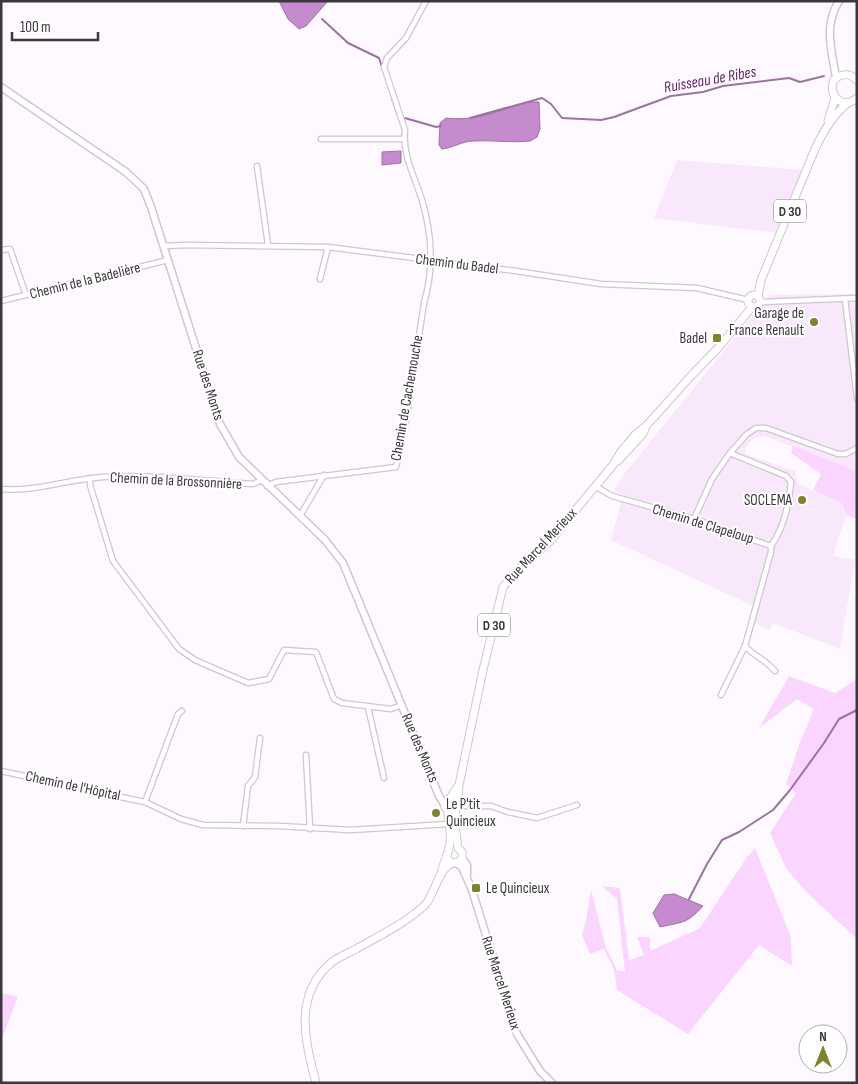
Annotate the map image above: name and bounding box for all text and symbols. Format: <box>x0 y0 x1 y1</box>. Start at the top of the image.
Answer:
scale bar <box>12 10 99 42</box>
text: 100 m <box>20 18 51 37</box>
water label: Ruisseau de Ribes <box>662 62 758 97</box>
road number: D 30 <box>774 200 806 222</box>
street label: Chemin du Badel <box>414 249 500 279</box>
street label: Chemin de la Badelière <box>28 258 142 304</box>
place label: Garage de France Renault <box>729 304 804 340</box>
marker: Garage de France Renault <box>808 316 820 328</box>
place label: Badel <box>679 329 707 348</box>
marker: Badel <box>711 332 723 344</box>
street label: Chemin de Cachemouche <box>387 334 427 462</box>
street label: Rue des Monts <box>188 347 228 423</box>
street label: Chemin de la Brossonnière <box>110 468 242 494</box>
place label: SOCLEMA <box>744 491 793 510</box>
marker: SOCLEMA <box>796 494 808 506</box>
street label: Chemin de Clapeloup <box>650 500 756 548</box>
street label: Rue Marcel Merieux <box>501 504 581 588</box>
road number: D 30 <box>478 614 510 636</box>
street label: Rue des Monts <box>397 711 443 785</box>
street label: Chemin de l'Hôpital <box>24 767 122 805</box>
place label: Le P'tit Quincieux <box>446 795 496 831</box>
marker: Le P'tit Quincieux <box>430 807 442 819</box>
place label: Le Quincieux <box>486 879 550 898</box>
marker: Le Quincieux <box>470 882 482 894</box>
street label: Rue Marcel Merieux <box>477 934 525 1033</box>
north arrow <box>798 1024 848 1074</box>
text: N <box>819 1028 827 1045</box>

